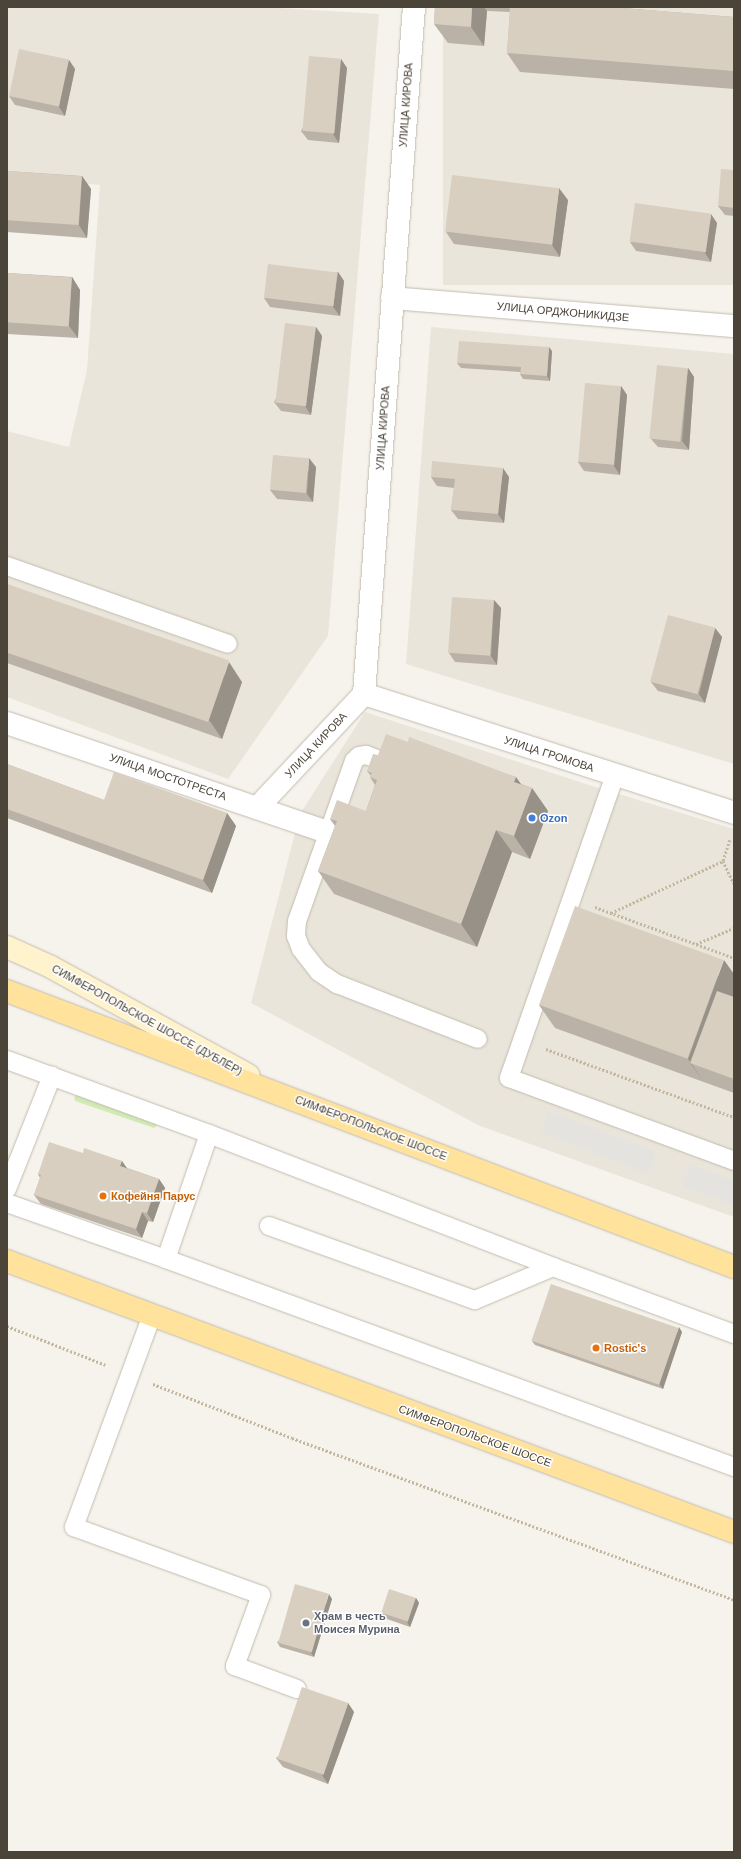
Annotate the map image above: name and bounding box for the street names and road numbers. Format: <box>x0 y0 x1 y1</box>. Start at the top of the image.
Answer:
street label: УЛИЦА КИРОВА <box>396 62 416 148</box>
street label: УЛИЦА ОРДЖОНИКИДЗЕ <box>496 300 630 324</box>
street label: УЛИЦА КИРОВА <box>373 385 393 471</box>
street label: УЛИЦА КИРОВА <box>282 710 350 780</box>
street label: УЛИЦА ГРОМОВА <box>502 733 596 775</box>
street label: УЛИЦА МОСТОТРЕСТА <box>108 751 228 803</box>
street label: СИМФЕРОПОЛЬСКОЕ ШОССЕ (ДУБЛЁР) <box>49 962 245 1078</box>
street label: СИМФЕРОПОЛЬСКОЕ ШОССЕ <box>293 1093 449 1163</box>
street label: СИМФЕРОПОЛЬСКОЕ ШОССЕ <box>397 1402 553 1470</box>

